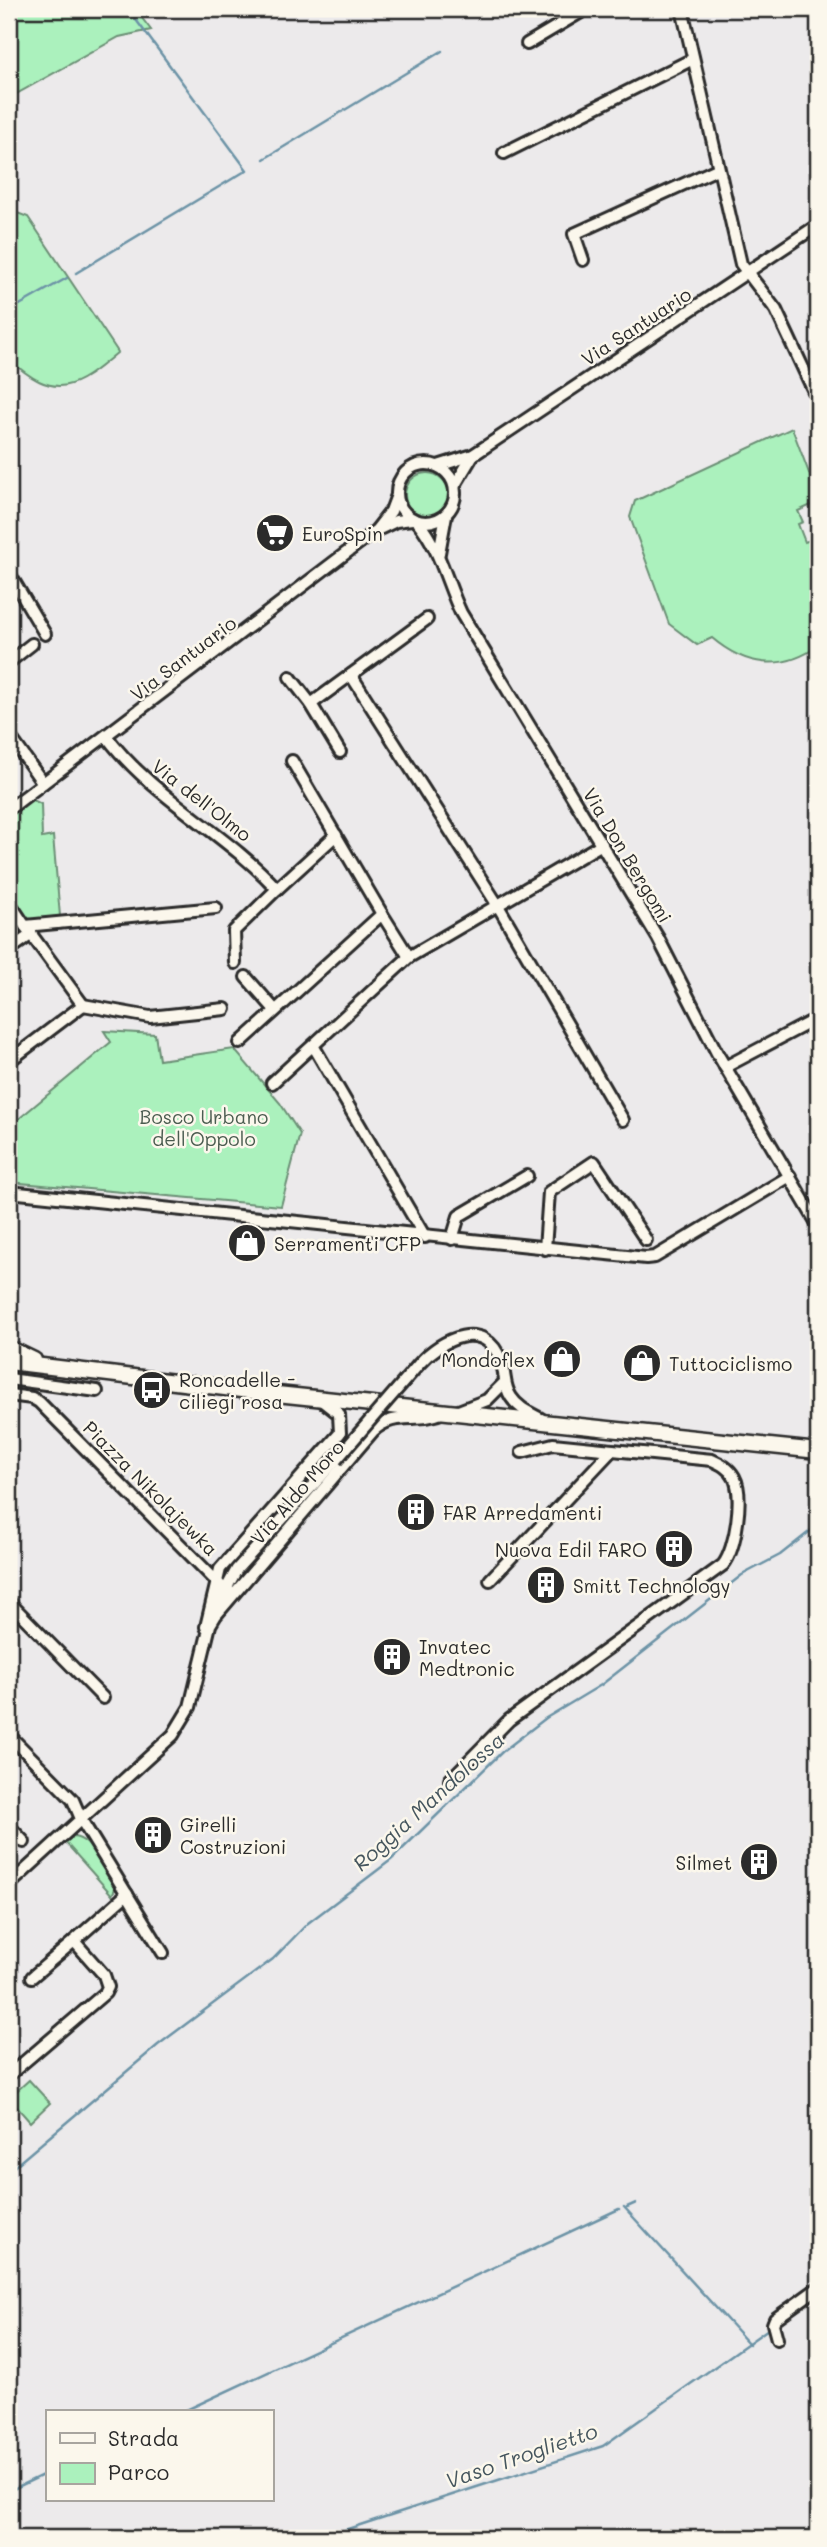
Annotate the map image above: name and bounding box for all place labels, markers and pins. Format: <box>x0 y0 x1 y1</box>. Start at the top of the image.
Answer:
supermarket icon: EuroSpin <box>254 512 296 554</box>
place label: EuroSpin <box>302 521 383 546</box>
shop icon: Serramenti CFP <box>226 1222 268 1264</box>
place label: Serramenti CFP <box>274 1231 421 1256</box>
shop icon: Mondoflex <box>541 1338 583 1380</box>
shop icon: Tuttociclismo <box>621 1342 663 1384</box>
place label: Mondoflex <box>441 1347 535 1372</box>
place label: Tuttociclismo <box>669 1351 792 1376</box>
place label: Roncadelle - ciliegi rosa <box>179 1367 295 1414</box>
bus stop icon: Roncadelle - ciliegi rosa <box>131 1369 173 1411</box>
building icon: FAR Arredamenti <box>395 1491 437 1533</box>
place label: FAR Arredamenti <box>443 1500 602 1525</box>
building icon: Nuova Edil FARO <box>653 1528 695 1570</box>
place label: Nuova Edil FARO <box>495 1537 647 1562</box>
building icon: Smitt Technology <box>525 1564 567 1606</box>
place label: Smitt Technology <box>573 1573 730 1598</box>
place label: Invatec Medtronic <box>419 1634 515 1681</box>
building icon: Invatec Medtronic <box>371 1636 413 1678</box>
place label: Girelli Costruzioni <box>180 1812 286 1859</box>
building icon: Girelli Costruzioni <box>132 1814 174 1856</box>
building icon: Silmet <box>738 1841 780 1883</box>
place label: Silmet <box>675 1850 732 1875</box>

